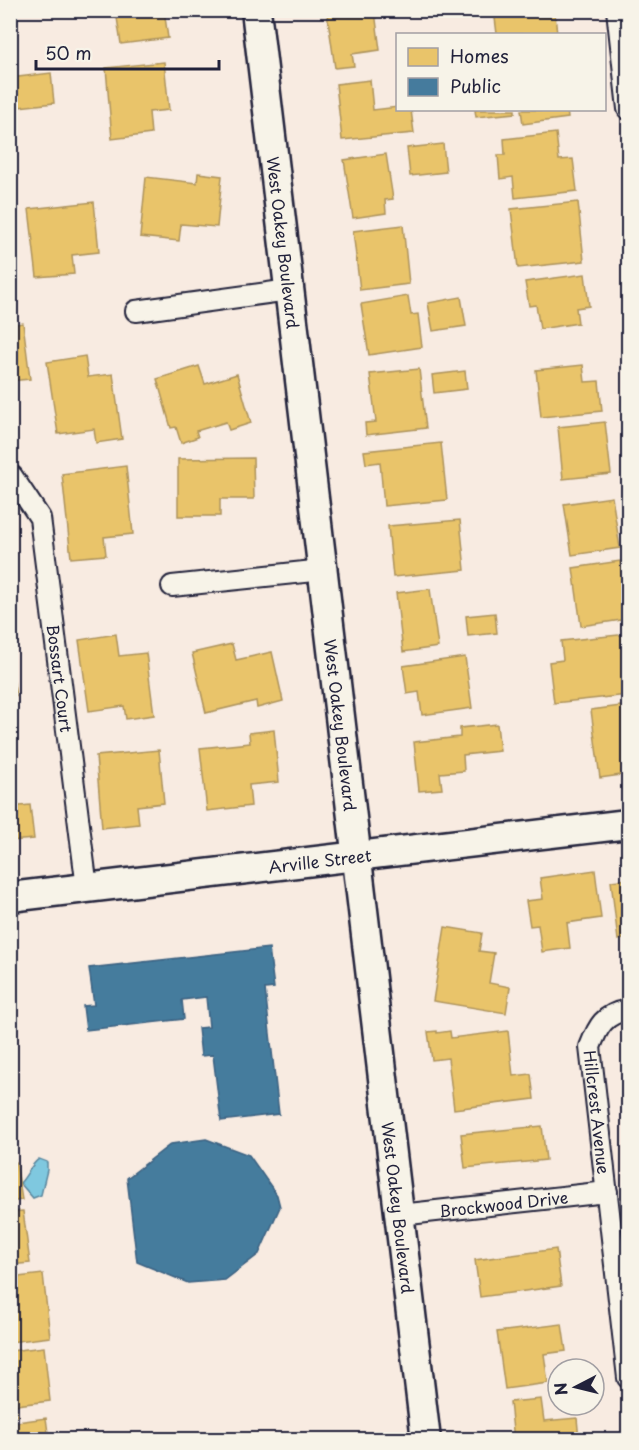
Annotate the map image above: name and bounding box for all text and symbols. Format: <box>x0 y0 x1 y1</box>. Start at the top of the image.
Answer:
scale bar <box>36 33 219 71</box>
legend <box>396 33 606 111</box>
text: 50 m <box>45 39 92 66</box>
text: Homes <box>450 42 508 69</box>
text: Public <box>450 72 501 99</box>
street label: West Oakey Boulevard <box>261 155 306 330</box>
street label: Bossart Court <box>42 623 79 734</box>
street label: West Oakey Boulevard <box>319 638 363 813</box>
street label: Arville Street <box>267 842 373 878</box>
street label: Hillcrest Avenue <box>578 1049 617 1176</box>
street label: West Oakey Boulevard <box>376 1120 421 1295</box>
street label: Brockwood Drive <box>438 1184 569 1223</box>
north arrow <box>546 1357 606 1417</box>
text: N <box>547 1381 573 1397</box>

